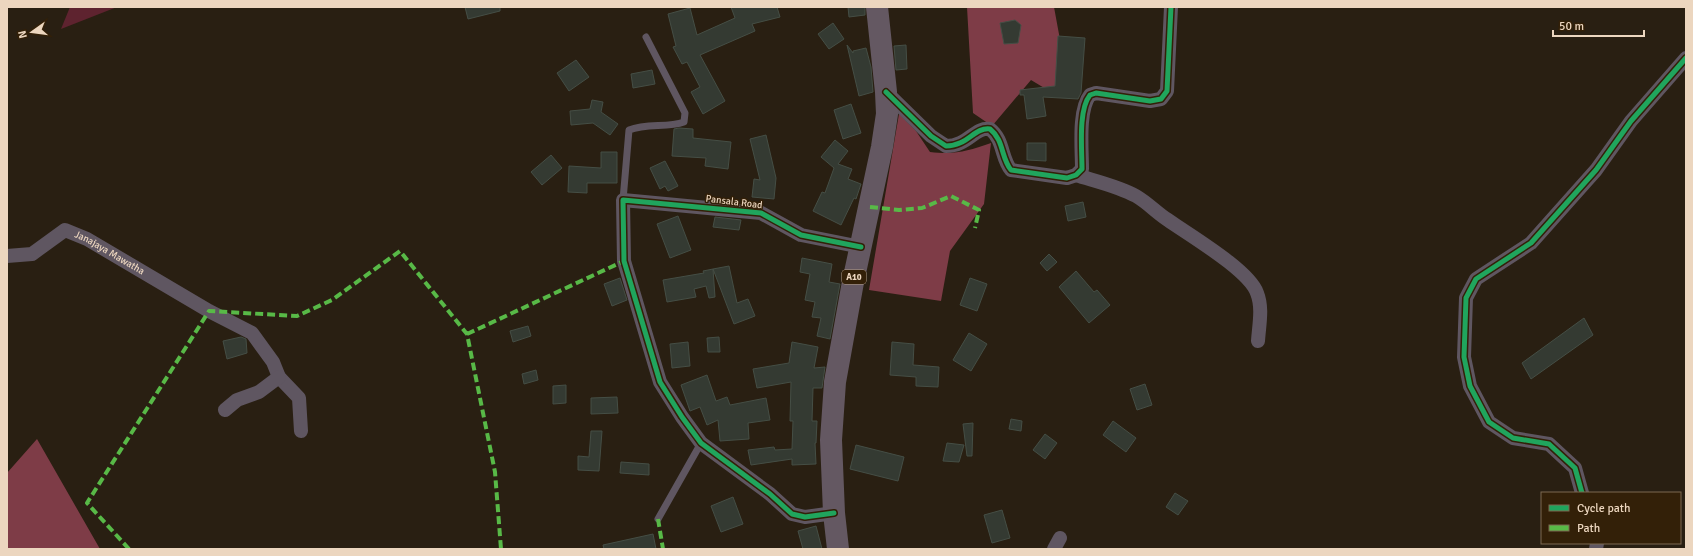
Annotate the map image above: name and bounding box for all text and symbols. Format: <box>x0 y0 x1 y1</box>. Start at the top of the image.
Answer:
north arrow <box>12 12 52 52</box>
scale bar <box>1553 12 1644 38</box>
text: 50 m <box>1559 19 1584 34</box>
text: N <box>16 29 30 40</box>
street label: Pansala Road <box>705 193 763 211</box>
street label: Janajaya Mawatha <box>73 229 147 278</box>
road number: A10 <box>842 270 866 284</box>
legend <box>1541 492 1681 544</box>
text: Cycle path <box>1577 501 1630 516</box>
text: Path <box>1577 521 1600 536</box>

